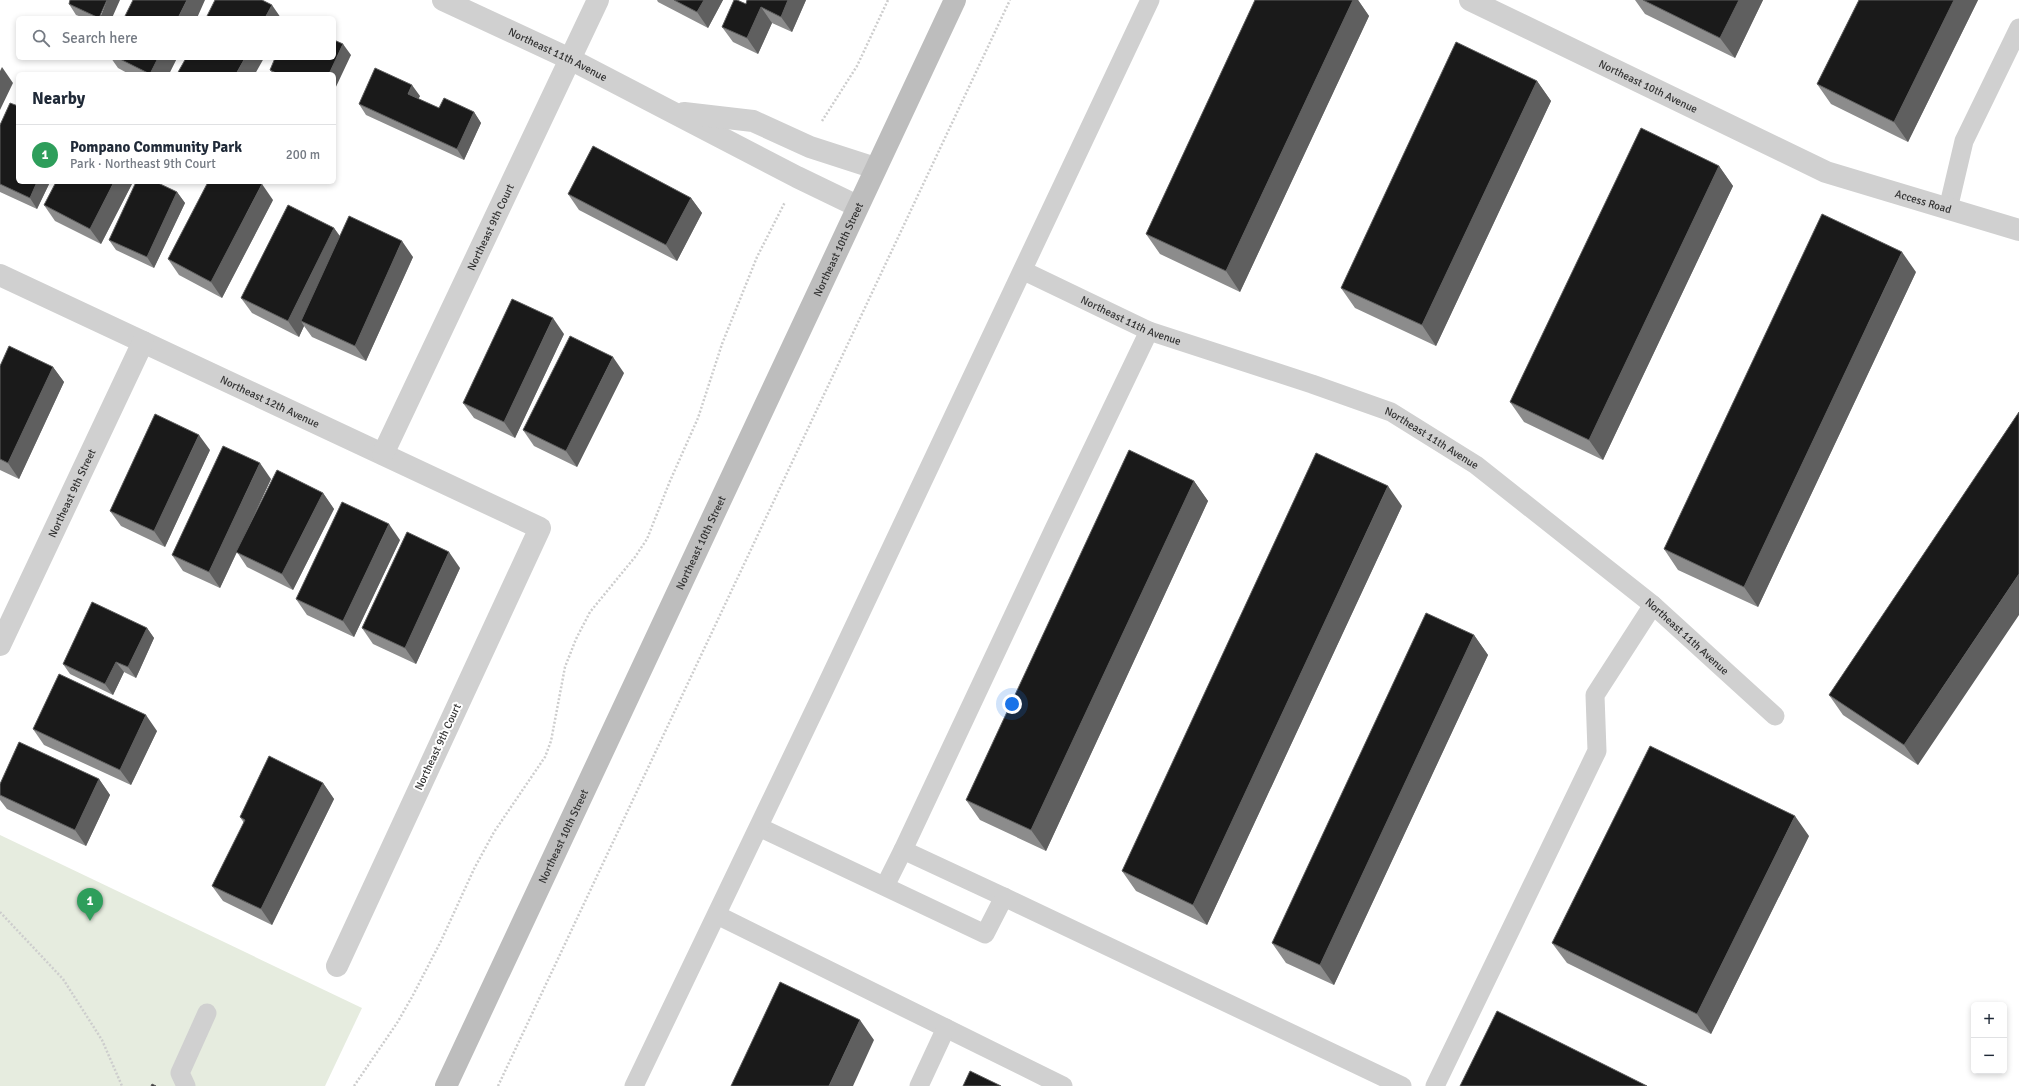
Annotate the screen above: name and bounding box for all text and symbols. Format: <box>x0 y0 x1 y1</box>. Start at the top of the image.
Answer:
search box <box>16 16 336 60</box>
street label: Northeast 11th Avenue <box>506 25 609 84</box>
icon: search <box>30 27 52 49</box>
text: Search here <box>62 29 138 47</box>
street label: Northeast 10th Avenue <box>1597 57 1700 116</box>
text: Nearby <box>32 88 85 109</box>
text: Pompano Community Park <box>70 138 242 156</box>
text: 1 <box>41 147 49 163</box>
text: 200 m <box>286 147 320 163</box>
text: Park · Northeast 9th Court <box>70 156 216 172</box>
street label: Northeast 9th Court <box>464 182 517 273</box>
street label: Access Road <box>1894 187 1953 216</box>
street label: Northeast 10th Street <box>811 200 866 298</box>
street label: Northeast 11th Avenue <box>1079 293 1183 348</box>
street label: Northeast 12th Avenue <box>218 373 322 430</box>
street label: Northeast 11th Avenue <box>1383 404 1481 472</box>
street label: Northeast 9th Street <box>45 447 98 539</box>
street label: Northeast 10th Street <box>673 493 728 592</box>
street label: Northeast 11th Avenue <box>1643 595 1732 677</box>
your location <box>1002 694 1022 714</box>
street label: Northeast 9th Court <box>412 701 464 792</box>
street label: Northeast 10th Street <box>536 787 591 885</box>
pin: 1 <box>77 888 103 921</box>
map controls <box>1971 1002 2007 1074</box>
button: + <box>1971 1002 2007 1038</box>
button: − <box>1971 1038 2007 1074</box>

